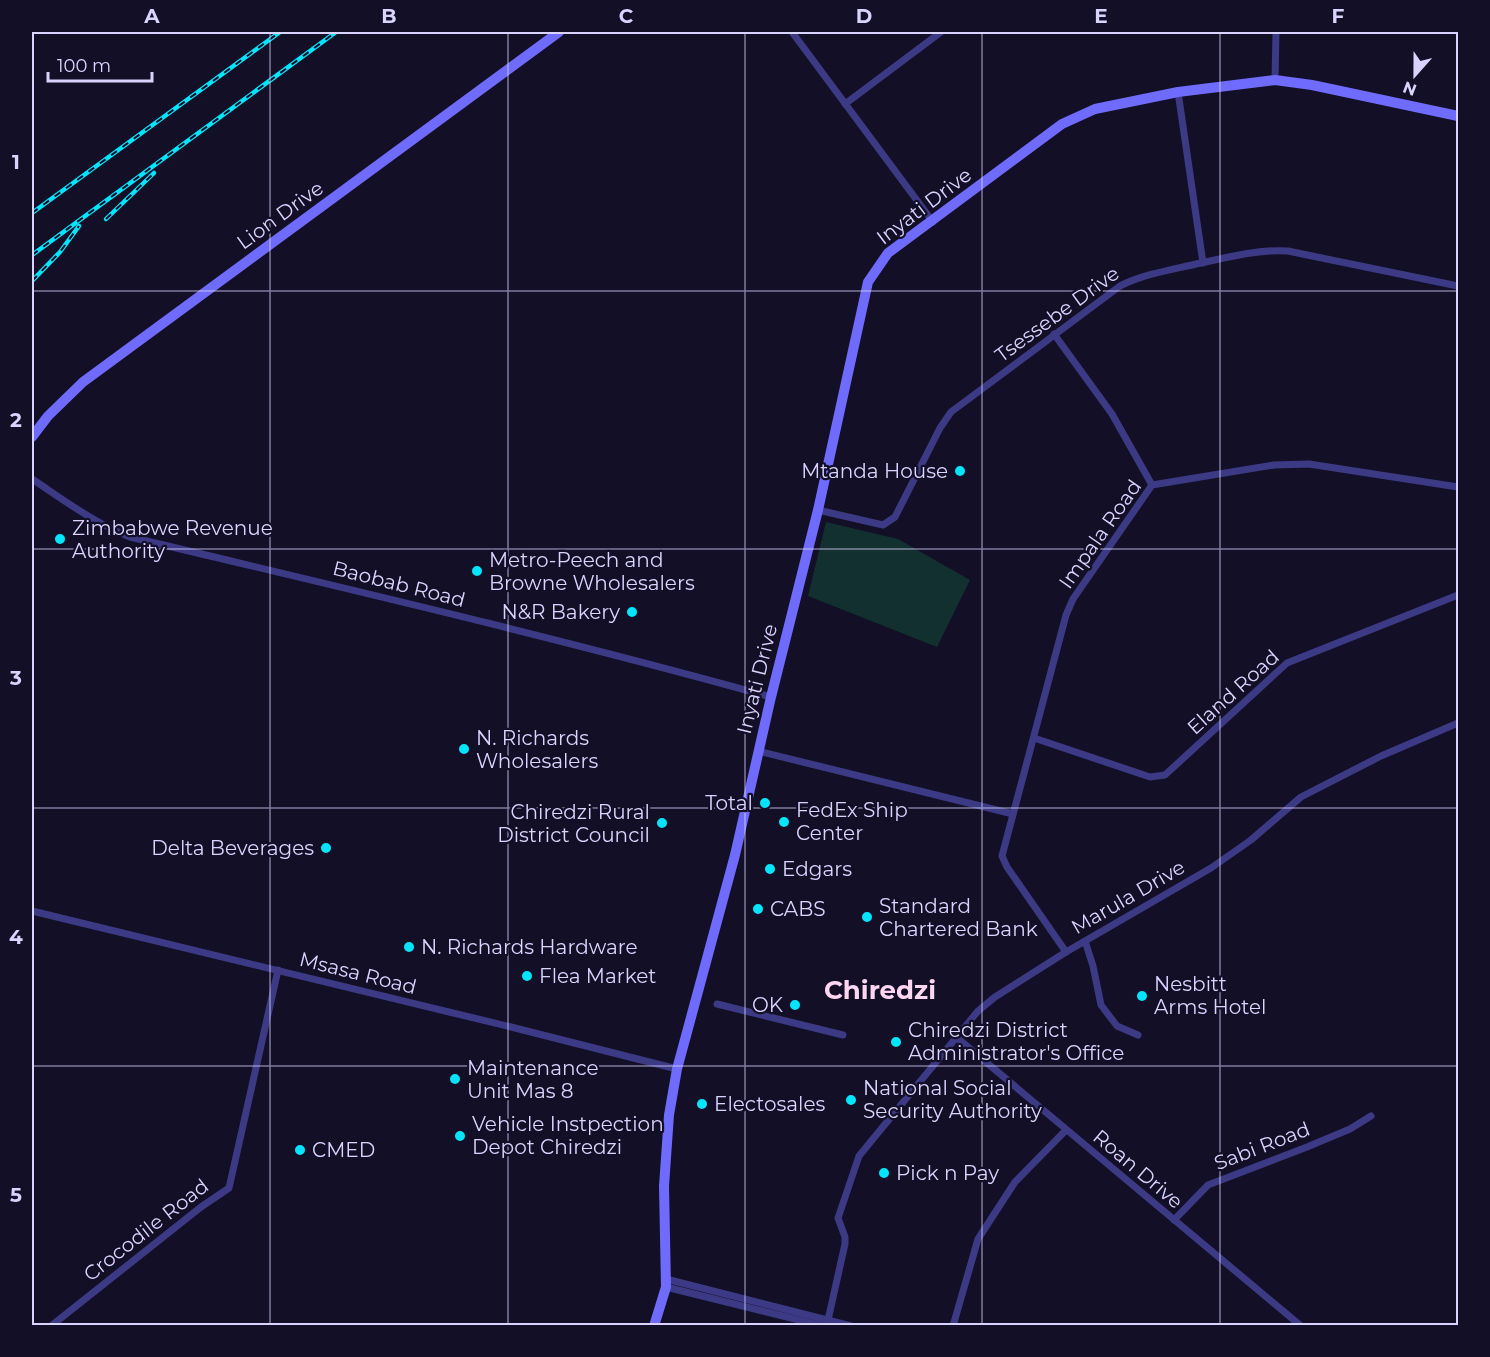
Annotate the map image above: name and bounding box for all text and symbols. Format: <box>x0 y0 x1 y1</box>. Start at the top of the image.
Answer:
text: A <box>143 4 160 28</box>
text: B <box>381 4 397 28</box>
text: C <box>619 4 634 28</box>
text: D <box>856 4 872 28</box>
text: E <box>1094 4 1108 28</box>
text: F <box>1332 4 1345 28</box>
scale bar <box>48 45 152 83</box>
north arrow <box>1385 45 1445 105</box>
text: 100 m <box>57 55 111 77</box>
text: N <box>1400 77 1419 100</box>
text: 1 <box>12 150 20 174</box>
street label: Inyati Drive <box>872 163 976 249</box>
street label: Lion Drive <box>232 176 328 254</box>
street label: Tsessebe Drive <box>990 261 1124 367</box>
text: 2 <box>10 408 22 432</box>
place label: Mtanda House <box>801 459 948 483</box>
marker: Mtanda House <box>953 464 967 478</box>
street label: Impala Road <box>1054 475 1146 593</box>
place label: Zimbabwe Revenue Authority <box>72 516 273 563</box>
marker: Zimbabwe Revenue Authority <box>53 532 67 546</box>
place label: Metro-Peech and Browne Wholesalers <box>489 548 695 595</box>
street label: Baobab Road <box>330 556 468 612</box>
marker: Metro-Peech and Browne Wholesalers <box>470 564 484 578</box>
place label: N&R Bakery <box>501 600 620 624</box>
marker: N&R Bakery <box>625 605 639 619</box>
street label: Inyati Drive <box>732 621 782 737</box>
street label: Eland Road <box>1182 645 1284 739</box>
text: 3 <box>9 666 22 690</box>
place label: N. Richards Wholesalers <box>476 726 598 773</box>
marker: N. Richards Wholesalers <box>457 742 471 756</box>
place label: Total <box>705 791 753 815</box>
marker: Total <box>758 796 772 810</box>
place label: FedEx Ship Center <box>796 798 908 845</box>
place label: Chiredzi Rural District Council <box>497 800 650 847</box>
marker: FedEx Ship Center <box>777 815 791 829</box>
marker: Chiredzi Rural District Council <box>655 816 669 830</box>
place label: Delta Beverages <box>151 836 314 860</box>
marker: Delta Beverages <box>319 841 333 855</box>
street label: Marula Drive <box>1067 855 1189 939</box>
place label: Edgars <box>782 857 852 881</box>
marker: Edgars <box>763 862 777 876</box>
place label: Standard Chartered Bank <box>879 894 1038 941</box>
place label: CABS <box>770 897 826 921</box>
marker: CABS <box>751 902 765 916</box>
marker: Standard Chartered Bank <box>860 910 874 924</box>
text: 4 <box>9 925 23 949</box>
place label: N. Richards Hardware <box>421 935 638 959</box>
marker: N. Richards Hardware <box>402 940 416 954</box>
street label: Msasa Road <box>297 947 419 999</box>
place label: Flea Market <box>539 964 656 988</box>
marker: Flea Market <box>520 969 534 983</box>
place label: Nesbitt Arms Hotel <box>1154 972 1266 1019</box>
district label: Chiredzi <box>824 974 936 1006</box>
marker: Nesbitt Arms Hotel <box>1135 989 1149 1003</box>
place label: OK <box>752 993 784 1017</box>
marker: OK <box>788 998 802 1012</box>
place label: Chiredzi District Administrator's Office <box>908 1018 1124 1065</box>
marker: Chiredzi District Administrator's Office <box>889 1035 903 1049</box>
place label: Maintenance Unit Mas 8 <box>467 1056 599 1103</box>
marker: Maintenance Unit Mas 8 <box>448 1072 462 1086</box>
place label: National Social Security Authority <box>863 1076 1042 1123</box>
place label: Electosales <box>714 1092 826 1116</box>
marker: National Social Security Authority <box>844 1093 858 1107</box>
marker: Electosales <box>695 1097 709 1111</box>
place label: Vehicle Instpection Depot Chiredzi <box>472 1112 664 1159</box>
street label: Sabi Road <box>1211 1117 1313 1175</box>
street label: Roan Drive <box>1088 1124 1188 1214</box>
marker: Vehicle Instpection Depot Chiredzi <box>453 1129 467 1143</box>
place label: CMED <box>312 1138 375 1162</box>
marker: CMED <box>293 1143 307 1157</box>
place label: Pick n Pay <box>896 1161 999 1185</box>
marker: Pick n Pay <box>877 1166 891 1180</box>
street label: Crocodile Road <box>79 1174 213 1286</box>
text: 5 <box>10 1183 22 1207</box>

